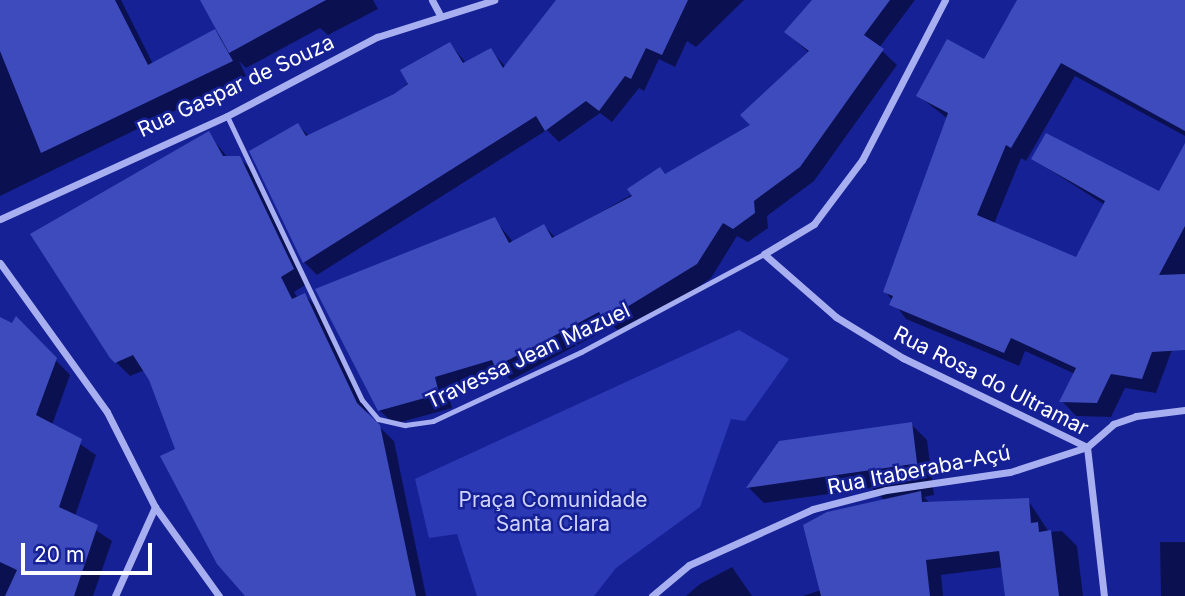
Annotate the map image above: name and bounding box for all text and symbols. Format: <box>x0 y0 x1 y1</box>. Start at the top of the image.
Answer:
street label: Rua Gaspar de Souza <box>134 29 338 143</box>
street label: Travessa Jean Mazuel <box>422 298 634 414</box>
street label: Rua Rosa do Ultramar <box>889 321 1093 441</box>
street label: Rua Itaberaba-Açú <box>825 440 1013 500</box>
park label: Praça Comunidade Santa Clara <box>458 487 648 537</box>
scale bar <box>24 530 156 574</box>
text: 20 m <box>34 542 84 567</box>

